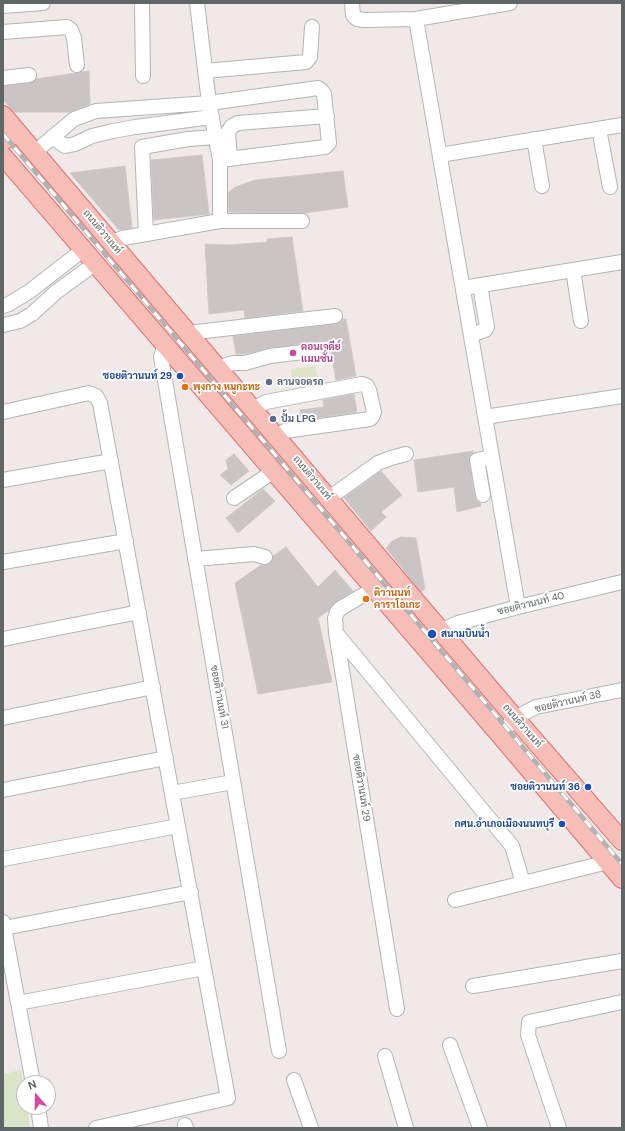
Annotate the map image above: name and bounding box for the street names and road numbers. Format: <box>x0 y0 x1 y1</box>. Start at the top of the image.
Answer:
street label: ถนนติวานนท์ <box>80 207 124 257</box>
street label: ถนนติวานนท์ <box>290 453 334 503</box>
street label: ซอยติวานนท์ 40 <box>496 590 566 618</box>
street label: ซอยติวานนท์ 31 <box>207 664 231 730</box>
street label: ซอยติวานนท์ 38 <box>534 689 602 715</box>
street label: ถนนติวานนท์ <box>500 702 544 750</box>
street label: ซอยติวานนท์ 29 <box>350 754 372 822</box>

